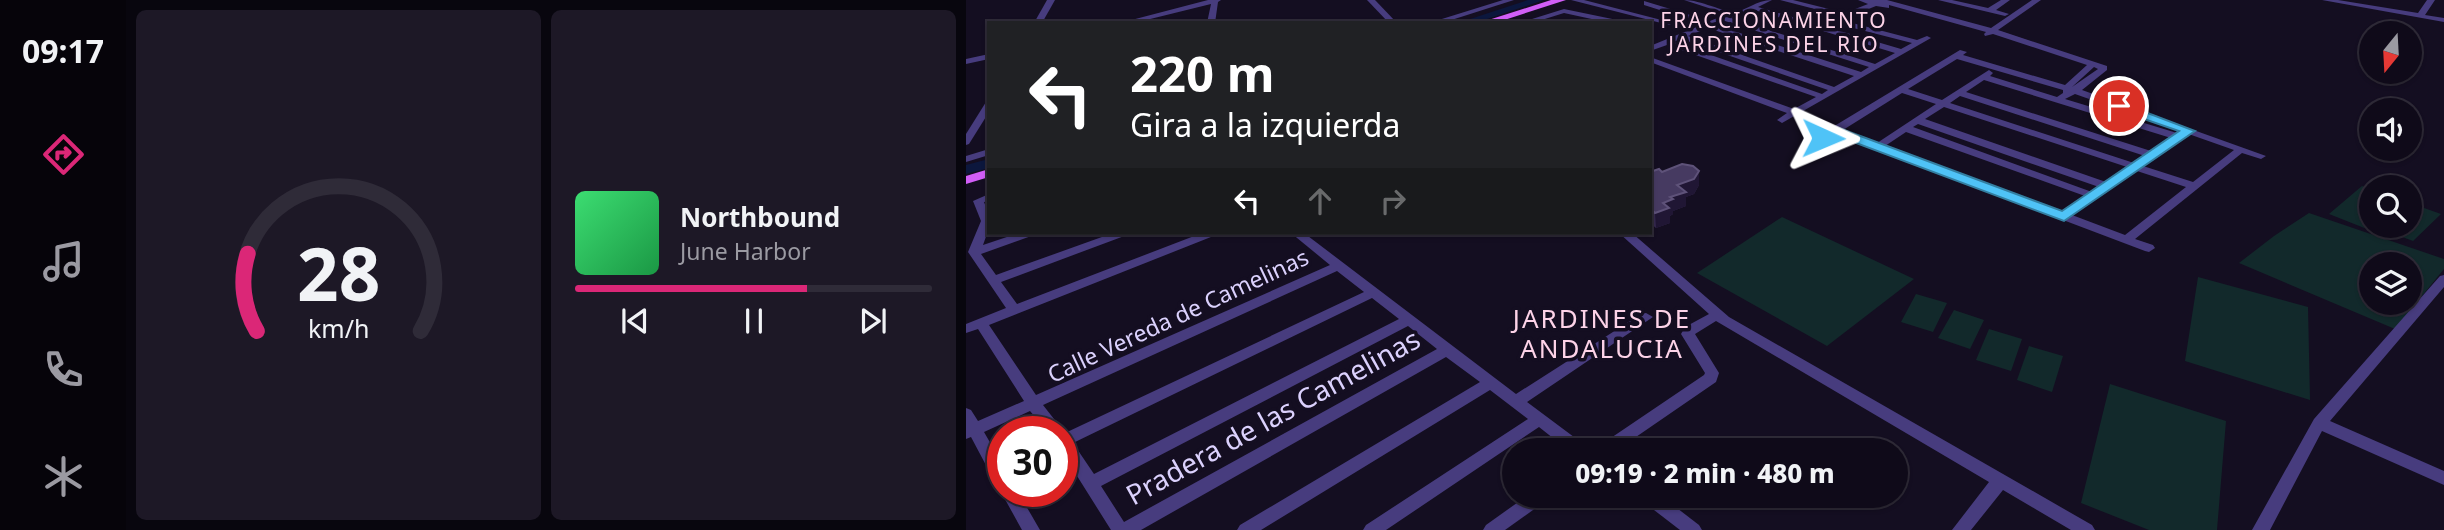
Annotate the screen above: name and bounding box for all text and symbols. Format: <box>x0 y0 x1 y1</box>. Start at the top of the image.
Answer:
district label: FRACCIONAMIENTO JARDINES DEL RIO <box>1660 6 1888 58</box>
north arrow <box>2359 21 2422 84</box>
map controls <box>2359 21 2422 315</box>
text: 09:17 <box>22 29 104 72</box>
text: 220 m <box>1130 40 1275 106</box>
icon: left <box>1015 49 1106 140</box>
pin <box>2089 76 2149 136</box>
icon: arrive <box>2100 87 2138 125</box>
button: sound <box>2359 98 2422 161</box>
position arrow <box>1786 101 1860 175</box>
text: Gira a la izquierda <box>1130 103 1400 146</box>
icon: directions <box>39 130 88 179</box>
button: search <box>2359 175 2422 238</box>
icon: left <box>1228 182 1266 220</box>
icon: ahead <box>1301 182 1339 220</box>
icon: right <box>1374 182 1412 220</box>
text: Northbound <box>680 199 840 235</box>
text: 28 <box>297 223 380 322</box>
text: June Harbor <box>680 235 811 267</box>
icon: music <box>39 237 88 286</box>
street label: Calle Vereda de Camelinas <box>1042 240 1313 390</box>
button: layers <box>2359 252 2422 315</box>
district label: JARDINES DE ANDALUCIA <box>1510 300 1691 366</box>
icon: previous <box>616 302 654 340</box>
icon: pause <box>735 302 773 340</box>
icon: next <box>854 302 892 340</box>
text: km/h <box>308 311 369 345</box>
street label: Pradera de las Camelinas <box>1119 319 1426 513</box>
icon: phone <box>39 345 88 394</box>
speed limit sign: 30 <box>987 416 1078 507</box>
icon: climate <box>39 452 88 501</box>
text: 09:19 · 2 min · 480 m <box>1575 455 1835 491</box>

